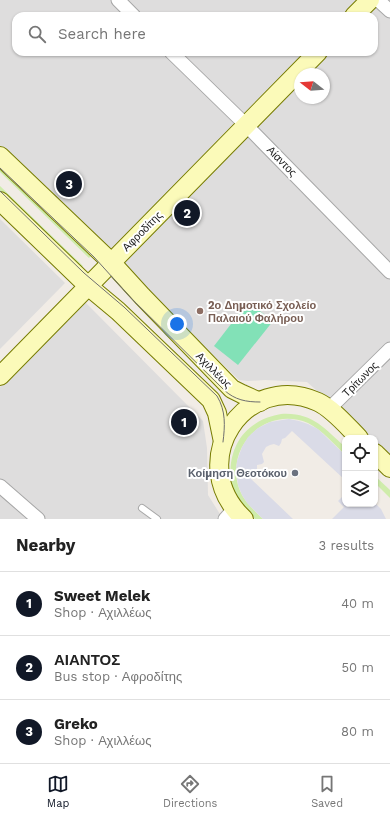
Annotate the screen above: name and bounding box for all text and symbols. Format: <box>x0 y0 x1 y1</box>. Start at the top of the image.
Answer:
search box <box>12 12 378 56</box>
icon: search <box>26 23 48 45</box>
text: Search here <box>58 25 146 43</box>
north arrow <box>294 68 330 104</box>
street label: Αίαντος <box>264 143 299 179</box>
pin: 3 <box>56 169 82 199</box>
pin: 2 <box>174 198 200 228</box>
street label: Αφροδίτης <box>120 209 165 254</box>
place label: 2ο Δημοτικό Σχολείο Παλαιού Φαλήρου <box>208 299 317 325</box>
marker: 2ο Δημοτικό Σχολείο Παλαιού Φαλήρου <box>195 306 205 316</box>
your location <box>167 314 187 334</box>
street label: Αχιλλέως <box>193 350 234 391</box>
street label: Τρίτωνος <box>340 359 381 400</box>
pin: 1 <box>171 407 197 437</box>
map controls <box>342 435 378 507</box>
button: locate <box>342 435 378 471</box>
place label: Κοίμηση Θεοτόκου <box>188 467 287 480</box>
marker: Κοίμηση Θεοτόκου <box>290 468 300 478</box>
button: layers <box>342 471 378 507</box>
text: Nearby <box>16 535 75 555</box>
text: 3 results <box>319 538 374 553</box>
text: Sweet Melek <box>54 587 150 605</box>
text: 1 <box>26 596 32 611</box>
text: 40 m <box>341 596 374 611</box>
text: Shop · Αχιλλέως <box>54 605 152 620</box>
text: ΑΙΑΝΤΟΣ <box>54 651 120 669</box>
text: 2 <box>25 660 33 675</box>
text: 50 m <box>342 660 374 675</box>
text: Bus stop · Αφροδίτης <box>54 669 182 684</box>
text: Greko <box>54 715 98 733</box>
text: 3 <box>25 724 33 739</box>
text: 80 m <box>341 724 374 739</box>
text: Shop · Αχιλλέως <box>54 733 152 748</box>
tab: Map <box>47 773 69 810</box>
tab: Directions <box>163 773 217 810</box>
tab: Saved <box>311 773 343 810</box>

